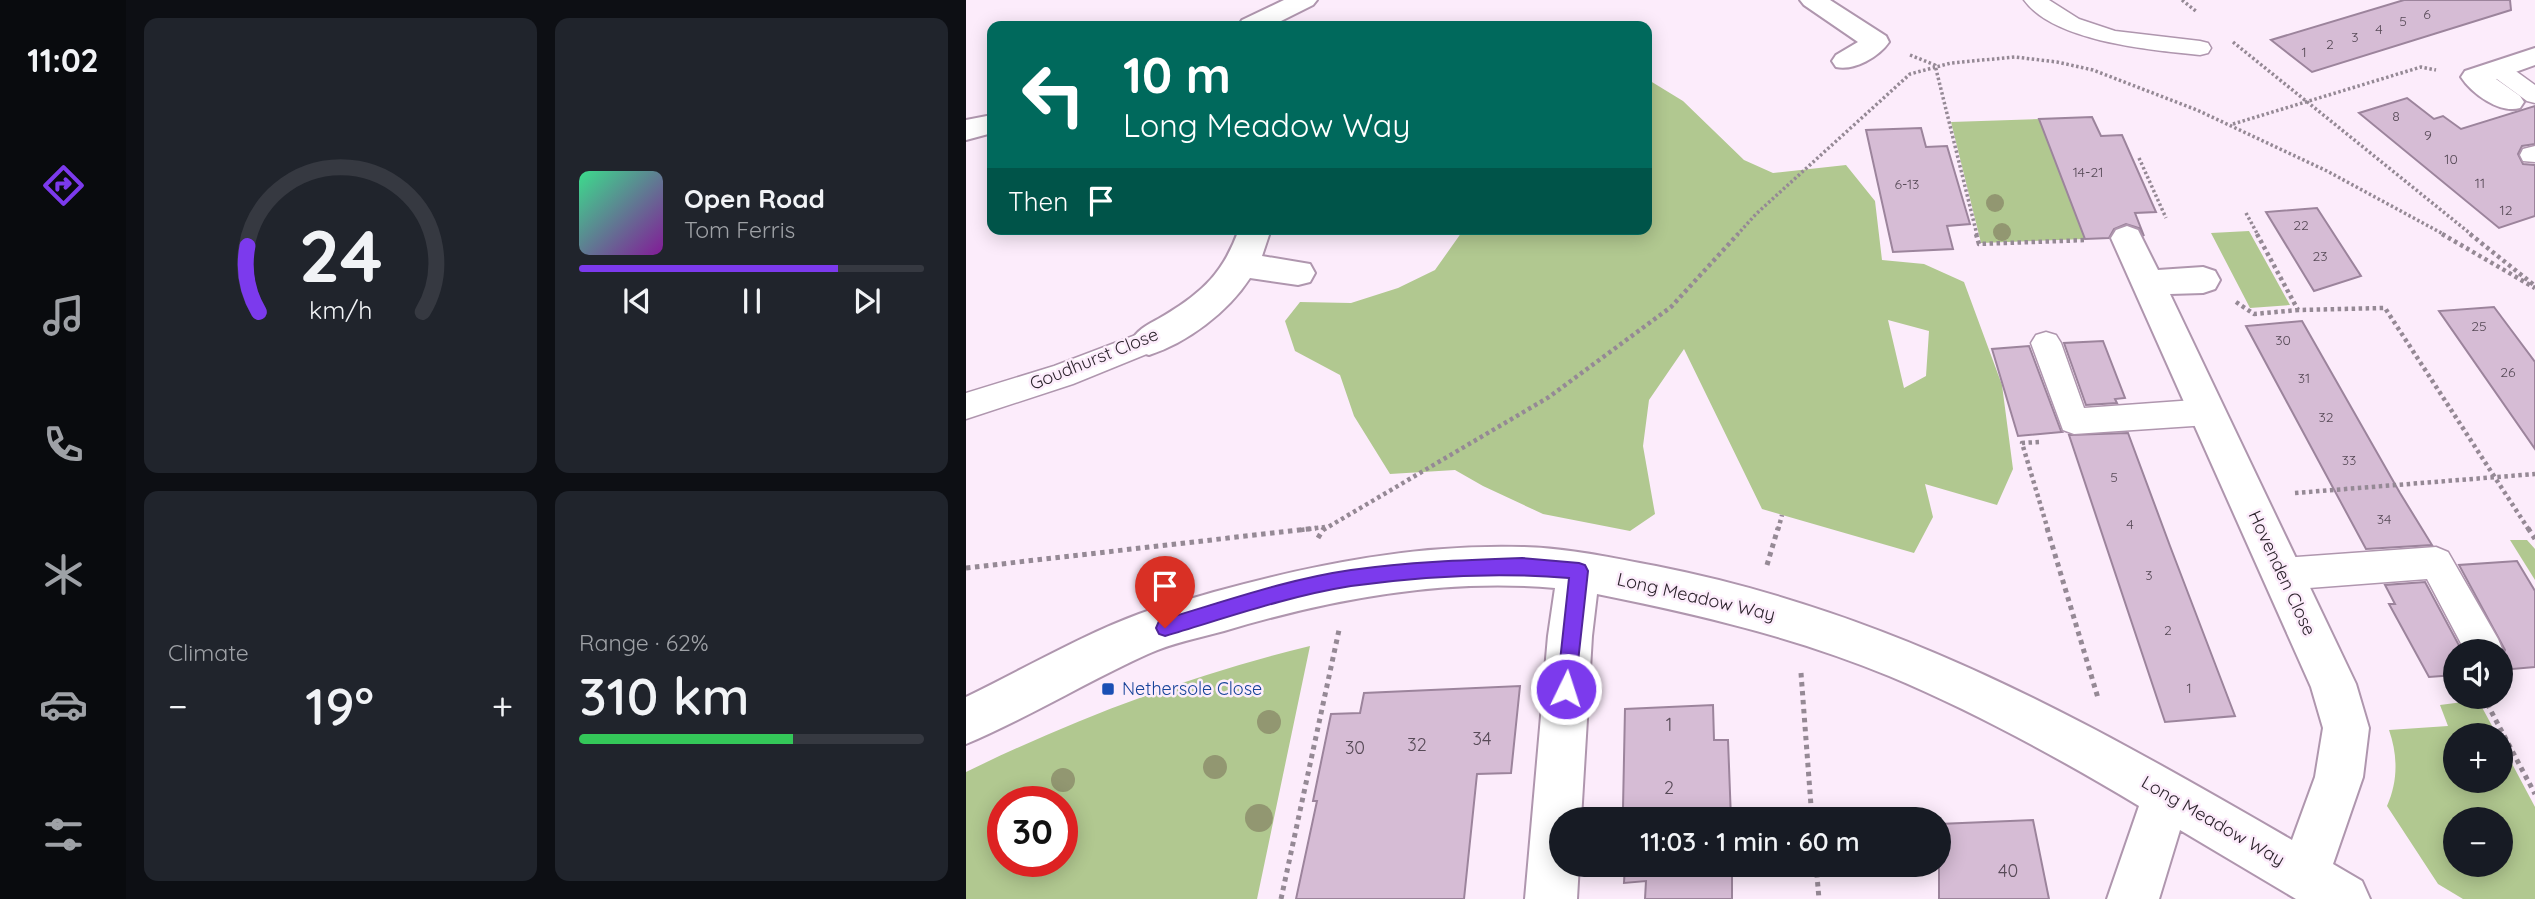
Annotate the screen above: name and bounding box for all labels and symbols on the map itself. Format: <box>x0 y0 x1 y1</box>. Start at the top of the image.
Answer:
house number: 6 <box>2423 5 2431 23</box>
house number: 5 <box>2399 12 2407 30</box>
house number: 4 <box>2375 20 2383 38</box>
house number: 3 <box>2351 28 2359 46</box>
house number: 2 <box>2326 35 2334 53</box>
house number: 1 <box>2301 43 2307 61</box>
house number: 8 <box>2392 107 2400 125</box>
house number: 9 <box>2424 126 2432 144</box>
house number: 10 <box>2444 150 2458 168</box>
house number: 14-21 <box>2073 163 2103 181</box>
house number: 11 <box>2475 174 2485 192</box>
house number: 6-13 <box>1895 175 1919 193</box>
house number: 12 <box>2500 201 2513 219</box>
house number: 22 <box>2293 216 2309 234</box>
house number: 23 <box>2312 247 2328 265</box>
house number: 25 <box>2471 317 2487 335</box>
street label: Goudhurst Close <box>1026 322 1161 395</box>
house number: 30 <box>2275 331 2291 349</box>
house number: 26 <box>2500 363 2516 381</box>
house number: 31 <box>2298 369 2310 387</box>
house number: 32 <box>2318 408 2334 426</box>
house number: 33 <box>2342 451 2356 469</box>
house number: 5 <box>2110 468 2118 486</box>
street label: Hovenden Close <box>2243 507 2321 639</box>
house number: 34 <box>2377 510 2391 528</box>
house number: 4 <box>2126 515 2134 533</box>
pin <box>1135 556 1195 628</box>
house number: 3 <box>2145 566 2153 584</box>
street label: Long Meadow Way <box>1615 567 1777 626</box>
house number: 2 <box>2164 621 2172 639</box>
position arrow <box>1529 652 1603 726</box>
place label: Nethersole Close <box>1122 677 1262 700</box>
house number: 1 <box>2186 679 2192 697</box>
marker: Nethersole Close <box>1100 681 1116 697</box>
house number: 1 <box>1666 713 1672 736</box>
house number: 34 <box>1473 727 1491 750</box>
house number: 32 <box>1407 733 1427 756</box>
house number: 30 <box>1345 736 1365 759</box>
street label: Long Meadow Way <box>2138 770 2289 871</box>
house number: 2 <box>1664 776 1674 799</box>
speed limit sign: 30 <box>987 786 1078 877</box>
house number: 40 <box>1998 859 2018 882</box>

